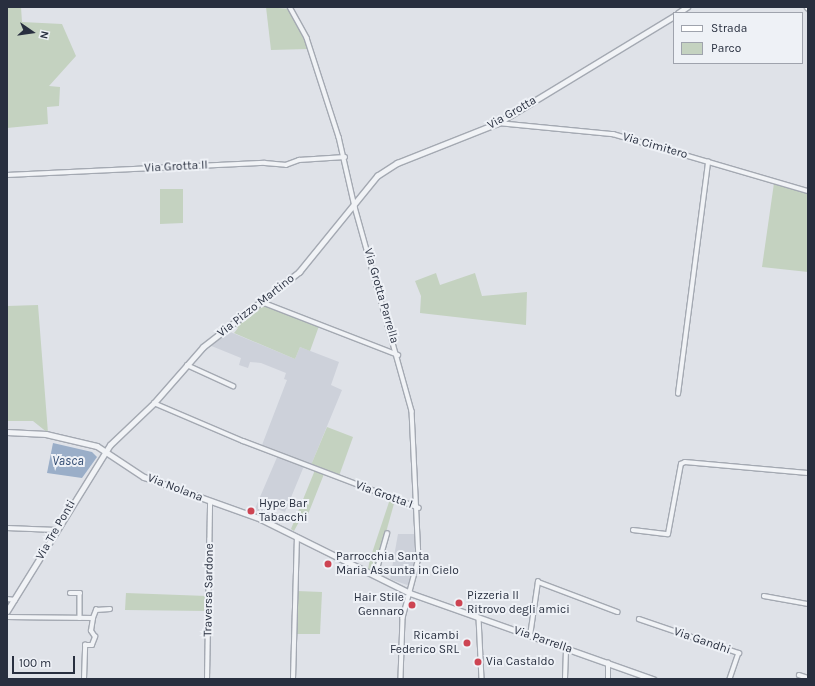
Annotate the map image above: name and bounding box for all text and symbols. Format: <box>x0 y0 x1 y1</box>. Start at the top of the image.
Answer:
north arrow <box>12 12 52 52</box>
legend <box>673 12 803 64</box>
text: Strada <box>711 21 747 35</box>
text: N <box>37 29 51 40</box>
text: Parco <box>711 41 741 55</box>
street label: Via Grotta <box>485 93 539 133</box>
street label: Via Cimitero <box>621 130 689 162</box>
street label: Via Grotta II <box>144 158 208 176</box>
street label: Via Grotta Parrella <box>361 247 401 345</box>
street label: Via Pizzo Martino <box>215 271 297 341</box>
water label: Vasca <box>52 453 84 469</box>
street label: Via Nolana <box>145 471 205 505</box>
street label: Via Grotta I <box>353 478 415 512</box>
street label: Via Tre Ponti <box>33 497 79 563</box>
place label: Hype Bar Tabacchi <box>259 497 307 525</box>
marker: Hype Bar Tabacchi <box>246 506 256 516</box>
street label: Traversa Sardone <box>201 543 217 637</box>
place label: Parrocchia Santa Maria Assunta in Cielo <box>336 550 459 578</box>
marker: Parrocchia Santa Maria Assunta in Cielo <box>323 559 333 569</box>
place label: Pizzeria Il Ritrovo degli amici <box>467 589 570 617</box>
place label: Hair Stile Gennaro <box>354 591 404 619</box>
marker: Pizzeria Il Ritrovo degli amici <box>454 598 464 608</box>
marker: Hair Stile Gennaro <box>407 600 417 610</box>
street label: Via Parrella <box>512 623 574 657</box>
street label: Via Gandhi <box>672 625 732 657</box>
place label: Ricambi Federico SRL <box>390 629 459 657</box>
marker: Ricambi Federico SRL <box>462 638 472 648</box>
scale bar <box>14 648 77 674</box>
place label: Via Castaldo <box>486 655 554 669</box>
text: 100 m <box>19 656 51 670</box>
marker: Via Castaldo <box>473 657 483 667</box>

